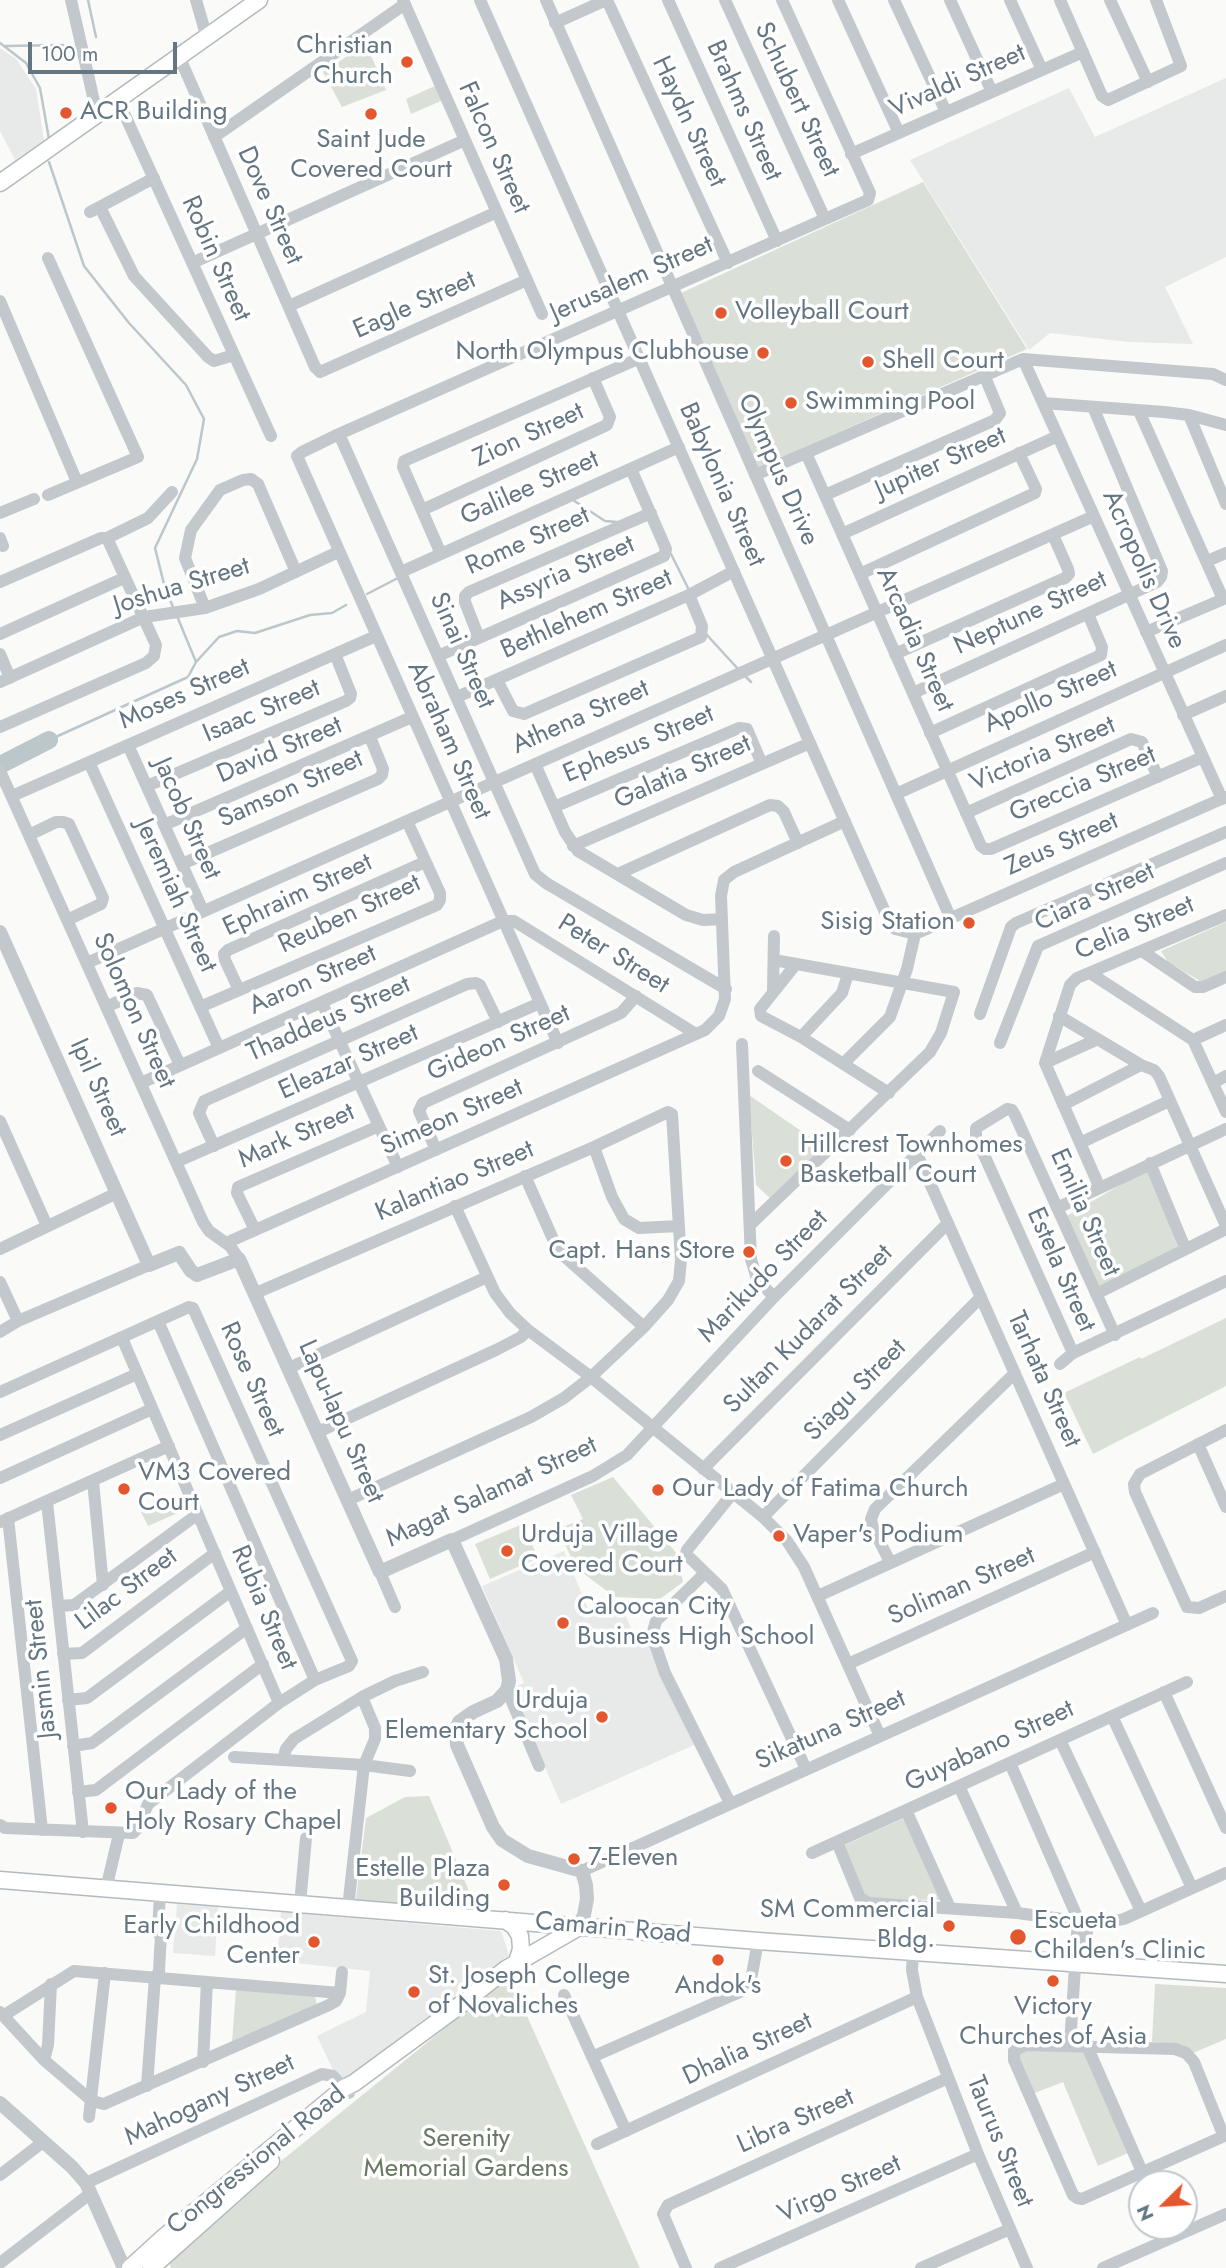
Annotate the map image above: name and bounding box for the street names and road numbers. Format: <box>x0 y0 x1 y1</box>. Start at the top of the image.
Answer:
street label: Schubert Street <box>747 18 845 182</box>
street label: Brahms Street <box>698 36 788 186</box>
street label: Vivaldi Street <box>885 38 1031 126</box>
street label: Haydn Street <box>644 52 732 192</box>
street label: Falcon Street <box>450 77 536 219</box>
street label: Dove Street <box>229 142 309 270</box>
street label: Robin Street <box>174 192 256 326</box>
street label: Jerusalem Street <box>546 230 718 330</box>
street label: Eagle Street <box>349 265 481 347</box>
street label: Olympus Drive <box>730 389 824 551</box>
street label: Zion Street <box>469 397 589 475</box>
street label: Babylonia Street <box>671 398 771 572</box>
street label: Jupiter Street <box>871 421 1011 507</box>
street label: Galilee Street <box>456 445 604 533</box>
street label: Acropolis Drive <box>1094 486 1192 654</box>
street label: Rome Street <box>461 501 595 583</box>
street label: Assyria Street <box>492 530 640 618</box>
street label: Joshua Street <box>110 552 254 622</box>
street label: Bethlehem Street <box>496 563 678 667</box>
street label: Arcadia Street <box>868 563 960 717</box>
street label: Neptune Street <box>950 565 1112 663</box>
street label: Sinai Street <box>422 588 500 714</box>
street label: Moses Street <box>115 652 255 738</box>
street label: Apollo Street <box>980 655 1122 741</box>
street label: Abraham Street <box>399 657 497 825</box>
street label: Isaac Street <box>199 673 325 751</box>
street label: Athena Street <box>508 674 654 762</box>
street label: Ephesus Street <box>559 699 719 791</box>
street label: Victoria Street <box>966 710 1120 800</box>
street label: David Street <box>213 711 347 791</box>
street label: Galatia Street <box>610 729 756 817</box>
street label: Greccia Street <box>1005 740 1161 830</box>
street label: Samson Street <box>214 744 368 836</box>
street label: Jacob Street <box>145 753 227 885</box>
street label: Zeus Street <box>1001 806 1123 884</box>
street label: Jeremiah Street <box>127 814 223 978</box>
street label: Ephraim Street <box>218 848 378 944</box>
street label: Ciara Street <box>1030 857 1160 939</box>
street label: Reuben Street <box>274 868 426 962</box>
street label: Celia Street <box>1071 890 1199 968</box>
street label: Peter Street <box>552 909 674 1001</box>
street label: Solomon Street <box>85 929 181 1093</box>
street label: Aaron Street <box>245 939 381 1023</box>
street label: Thaddeus Street <box>243 970 415 1070</box>
street label: Gideon Street <box>423 999 575 1089</box>
street label: Eleazar Street <box>274 1018 424 1108</box>
street label: Ipil Street <box>62 1034 132 1142</box>
street label: Simeon Street <box>376 1073 528 1163</box>
street label: Mark Street <box>234 1098 360 1176</box>
street label: Kalantiao Street <box>371 1135 539 1229</box>
street label: Emilia Street <box>1042 1144 1126 1282</box>
street label: Estela Street <box>1019 1203 1101 1337</box>
street label: Marikudo Street <box>693 1204 835 1350</box>
street label: Sultan Kudarat Street <box>718 1239 900 1421</box>
street label: Tarhata Street <box>999 1307 1087 1453</box>
street label: Rose Street <box>212 1318 290 1442</box>
street label: Siagu Street <box>798 1333 914 1449</box>
street label: Lapu-lapu Street <box>290 1336 390 1508</box>
street label: Magat Salamat Street <box>382 1430 602 1556</box>
street label: Rubia Street <box>223 1541 303 1675</box>
street label: Soliman Street <box>884 1541 1040 1633</box>
street label: Lilac Street <box>70 1542 184 1638</box>
street label: Jasmin Street <box>19 1598 65 1740</box>
street label: Sikatuna Street <box>751 1684 911 1778</box>
street label: Guyabano Street <box>901 1694 1079 1800</box>
street label: Camarin Road <box>534 1907 692 1951</box>
street label: Dhalia Street <box>678 2007 818 2093</box>
street label: Mahogany Street <box>120 2048 300 2154</box>
street label: Taurus Street <box>959 2072 1039 2212</box>
street label: Congressional Road <box>162 2080 352 2242</box>
street label: Libra Street <box>733 2082 859 2162</box>
street label: Virgo Street <box>774 2149 906 2231</box>

